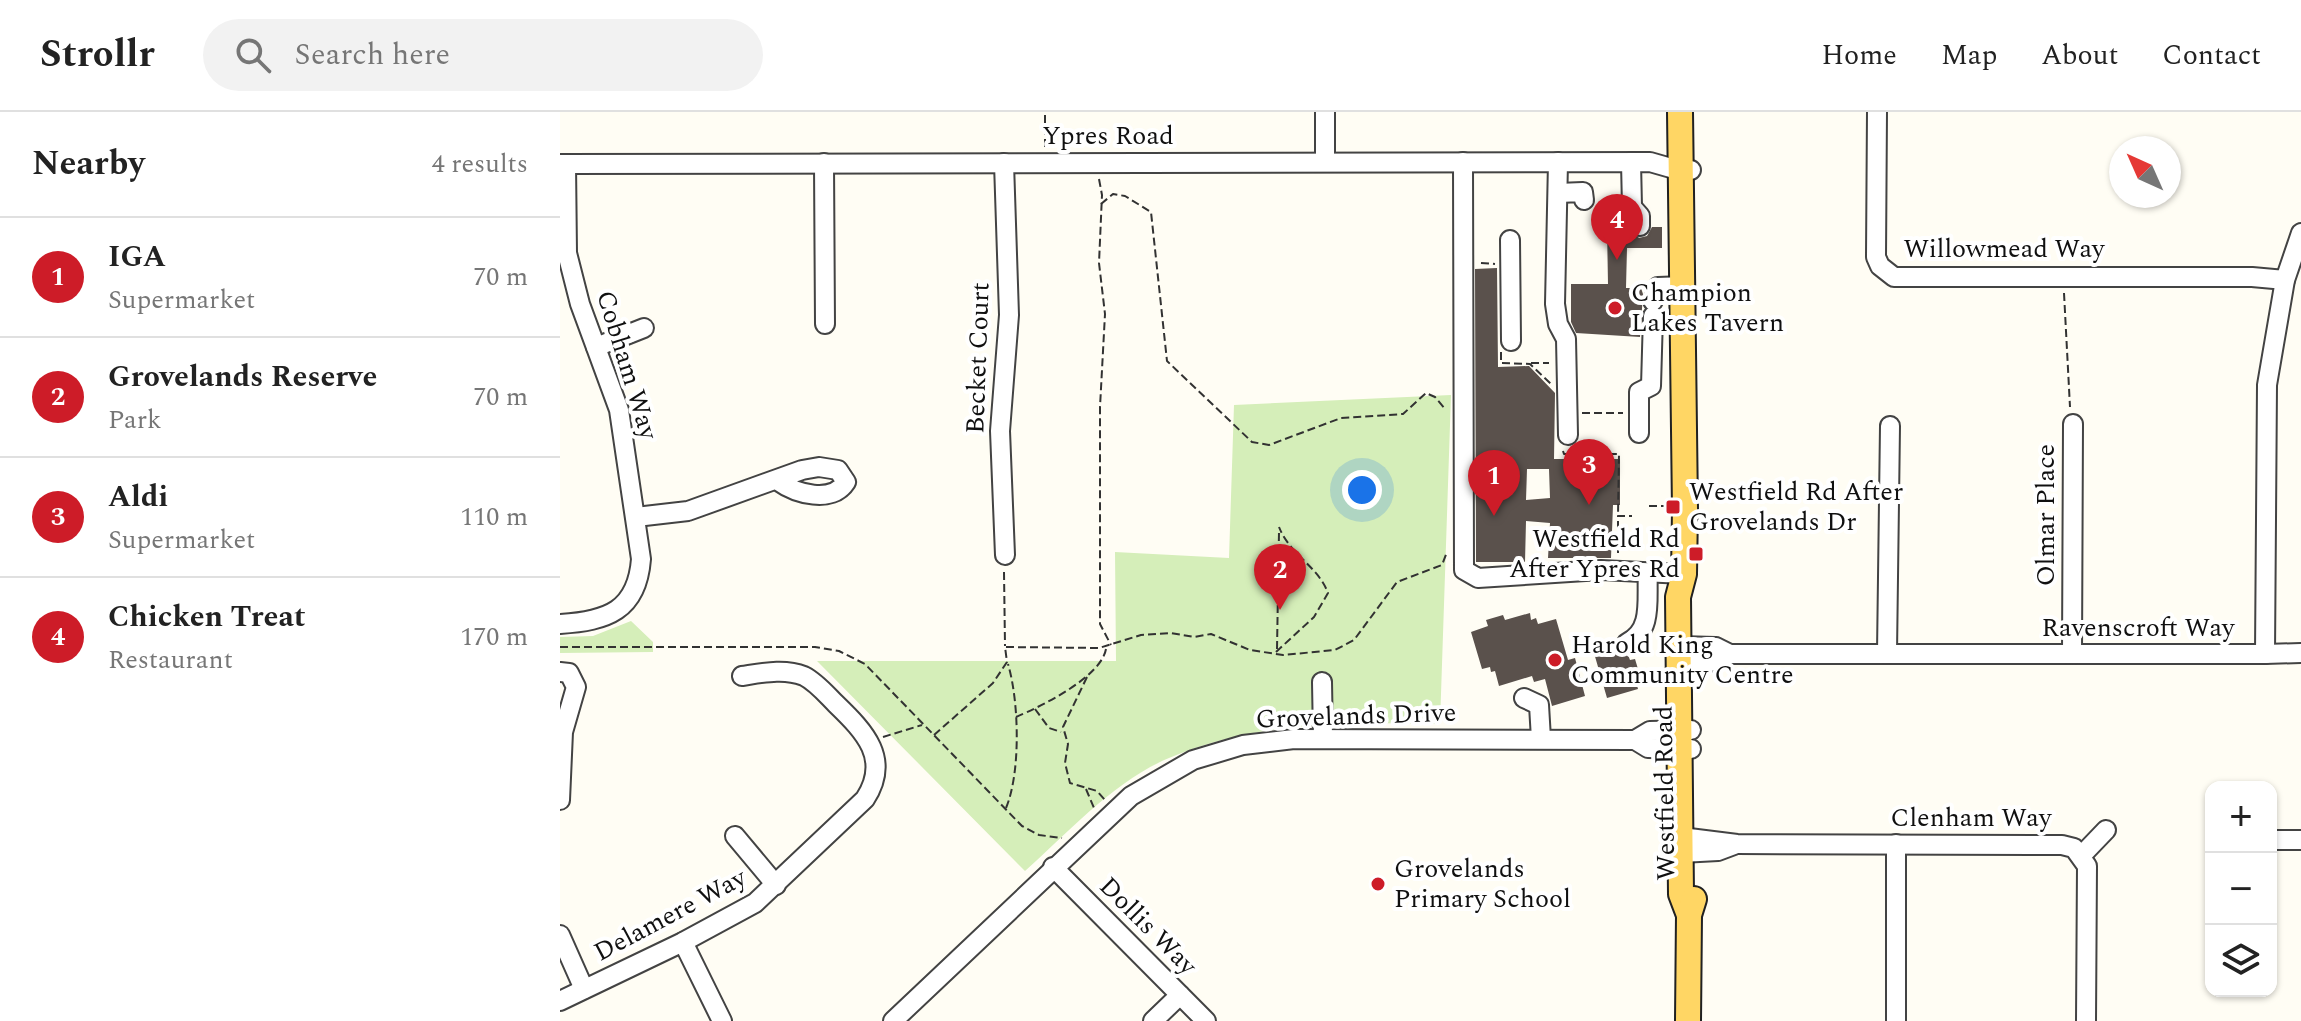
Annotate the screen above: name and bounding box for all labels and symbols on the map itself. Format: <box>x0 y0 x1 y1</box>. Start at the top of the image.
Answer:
street label: Ypres Road <box>1042 116 1174 156</box>
north arrow <box>2109 136 2181 208</box>
pin: 4 <box>1591 194 1643 260</box>
street label: Willowmead Way <box>1903 229 2106 269</box>
place label: Champion Lakes Tavern <box>1631 273 1784 343</box>
street label: Becket Court <box>955 281 1001 435</box>
street label: Cobham Way <box>585 286 669 446</box>
marker: Champion Lakes Tavern <box>1606 299 1624 317</box>
pin: 3 <box>1563 439 1615 505</box>
street label: Olmar Place <box>2026 444 2066 586</box>
pin: 1 <box>1468 450 1520 516</box>
your location <box>1342 470 1382 510</box>
place label: Westfield Rd After Grovelands Dr <box>1689 472 1903 542</box>
marker: Westfield Rd After Grovelands Dr <box>1664 498 1682 516</box>
place label: Westfield Rd After Ypres Rd <box>1509 519 1680 589</box>
pin: 2 <box>1254 544 1306 610</box>
marker: Westfield Rd After Ypres Rd <box>1687 545 1705 563</box>
street label: Ravenscroft Way <box>2041 608 2236 648</box>
place label: Harold King Community Centre <box>1571 625 1794 695</box>
marker: Harold King Community Centre <box>1546 651 1564 669</box>
street label: Grovelands Drive <box>1255 693 1457 739</box>
street label: Westfield Road <box>1643 705 1687 881</box>
street label: Clenham Way <box>1891 798 2053 838</box>
place label: Grovelands Primary School <box>1394 849 1571 919</box>
street label: Delamere Way <box>587 857 755 972</box>
street label: Dollis Way <box>1090 868 1208 986</box>
marker: Grovelands Primary School <box>1369 875 1387 893</box>

